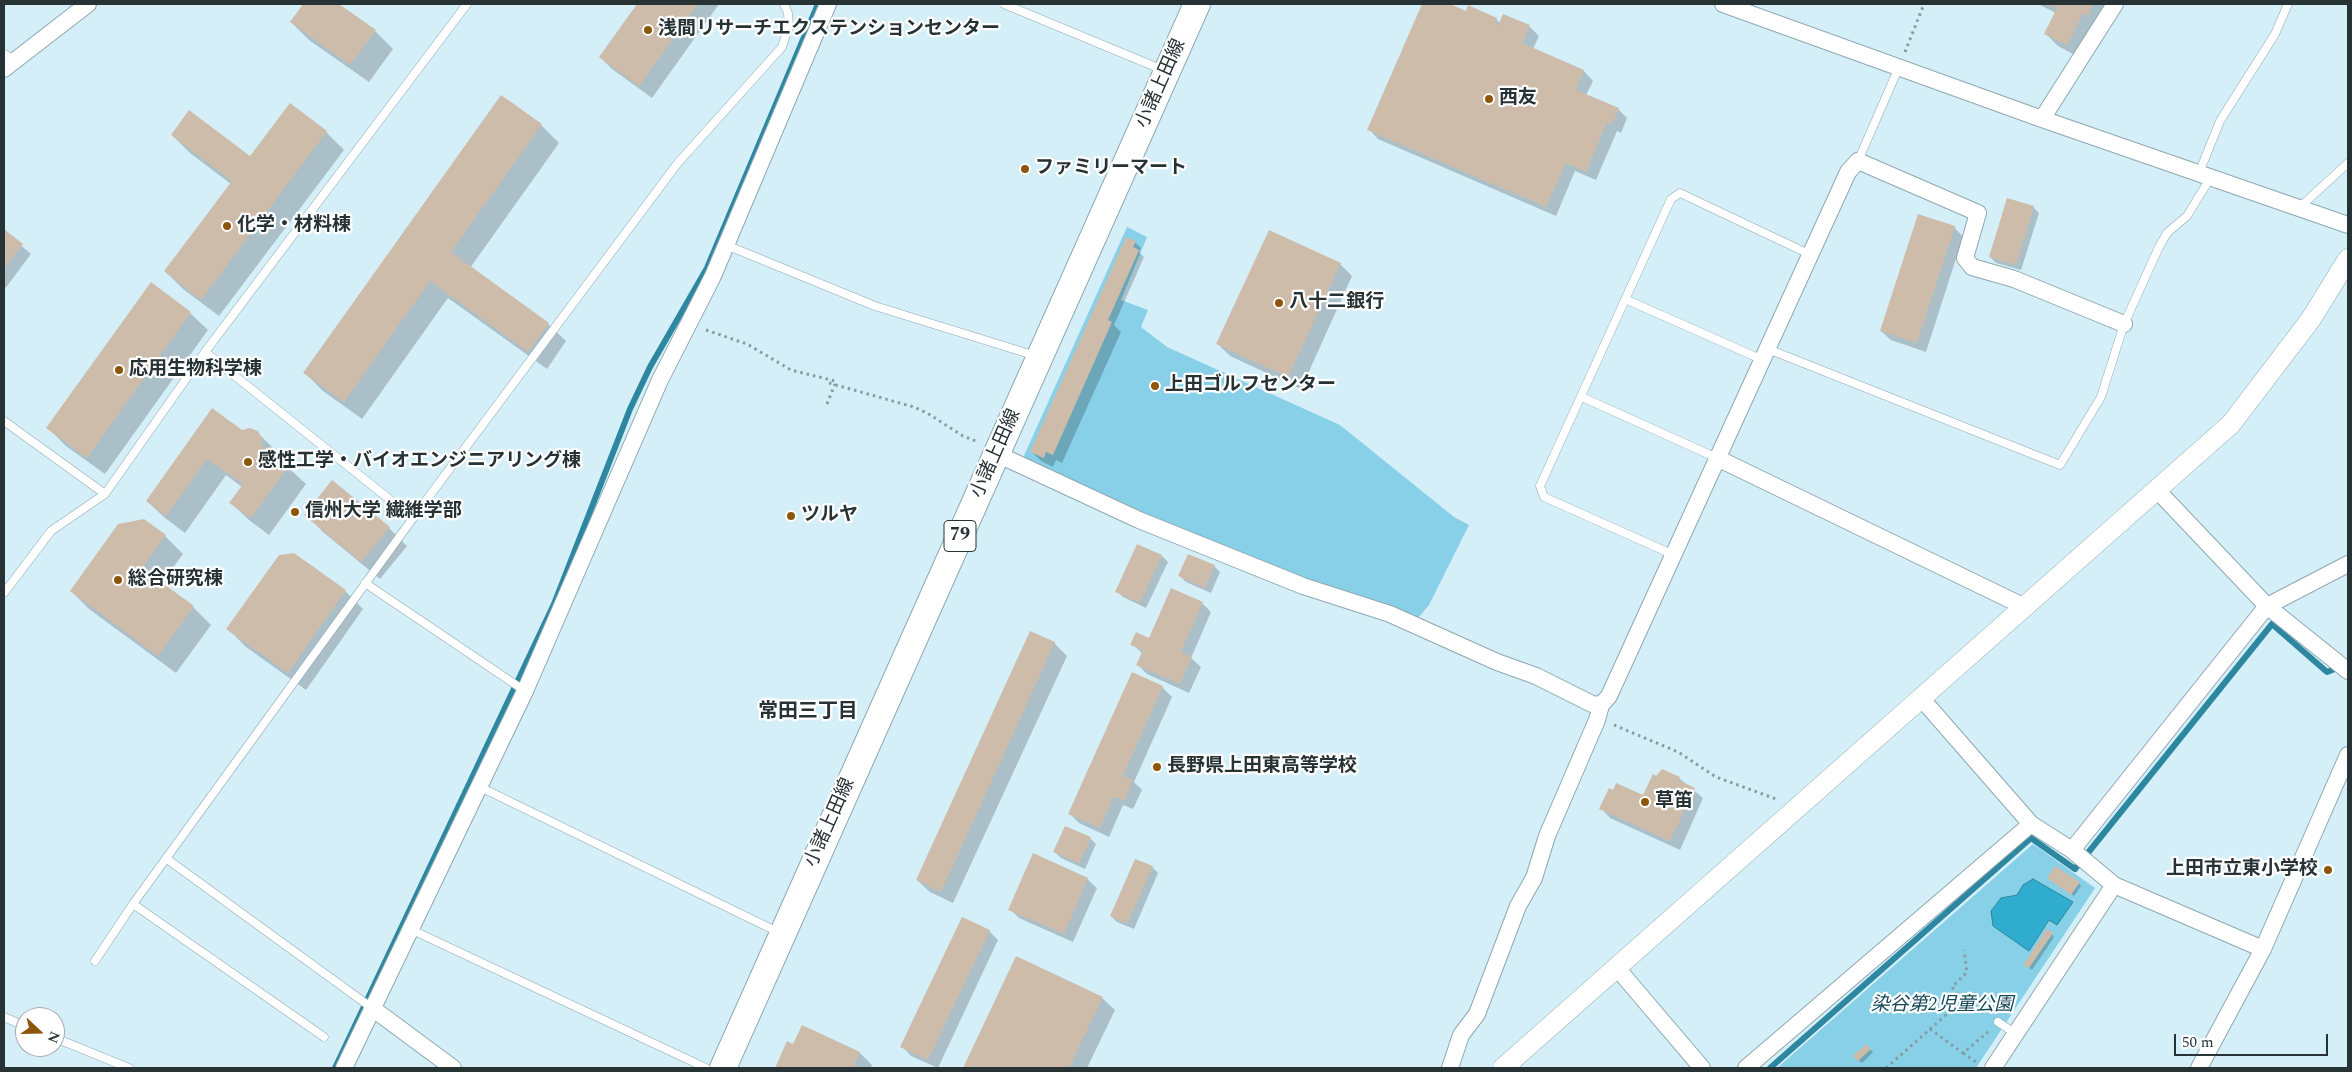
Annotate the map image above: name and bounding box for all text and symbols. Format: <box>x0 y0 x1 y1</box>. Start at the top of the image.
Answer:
place label: 浅間リサーチエクステンションセンター <box>658 19 1000 41</box>
marker: 浅間リサーチエクステンションセンター <box>642 24 654 36</box>
street label: 小諸上田線 <box>1132 36 1192 132</box>
place label: 西友 <box>1499 88 1537 110</box>
marker: 西友 <box>1483 93 1495 105</box>
place label: ファミリーマート <box>1035 158 1187 180</box>
marker: ファミリーマート <box>1019 163 1031 175</box>
place label: 化学・材料棟 <box>237 215 351 237</box>
marker: 化学・材料棟 <box>221 220 233 232</box>
place label: 八十二銀行 <box>1289 292 1384 314</box>
marker: 八十二銀行 <box>1273 297 1285 309</box>
place label: 応用生物科学棟 <box>129 359 262 381</box>
marker: 応用生物科学棟 <box>113 364 125 376</box>
place label: 上田ゴルフセンター <box>1165 375 1336 397</box>
marker: 上田ゴルフセンター <box>1149 380 1161 392</box>
street label: 小諸上田線 <box>967 406 1027 502</box>
place label: 感性工学・バイオエンジニアリング棟 <box>258 451 581 473</box>
marker: 感性工学・バイオエンジニアリング棟 <box>242 456 254 468</box>
place label: 信州大学 繊維学部 <box>305 501 462 523</box>
place label: ツルヤ <box>801 505 858 527</box>
marker: 信州大学 繊維学部 <box>289 506 301 518</box>
marker: ツルヤ <box>785 510 797 522</box>
road number: 79 <box>944 520 976 552</box>
place label: 総合研究棟 <box>128 569 223 591</box>
marker: 総合研究棟 <box>112 574 124 586</box>
district label: 常田三丁目 <box>758 701 858 725</box>
place label: 長野県上田東高等学校 <box>1167 756 1357 778</box>
marker: 長野県上田東高等学校 <box>1151 761 1163 773</box>
street label: 小諸上田線 <box>801 775 861 871</box>
place label: 草笛 <box>1655 791 1693 813</box>
marker: 草笛 <box>1639 796 1651 808</box>
place label: 上田市立東小学校 <box>2166 859 2318 881</box>
marker: 上田市立東小学校 <box>2322 864 2334 876</box>
park label: 染谷第2児童公園 <box>1871 995 2013 1017</box>
north arrow <box>15 1007 65 1057</box>
scale bar <box>2177 1024 2331 1056</box>
text: N <box>42 1028 65 1046</box>
text: 50 m <box>2182 1031 2214 1054</box>

